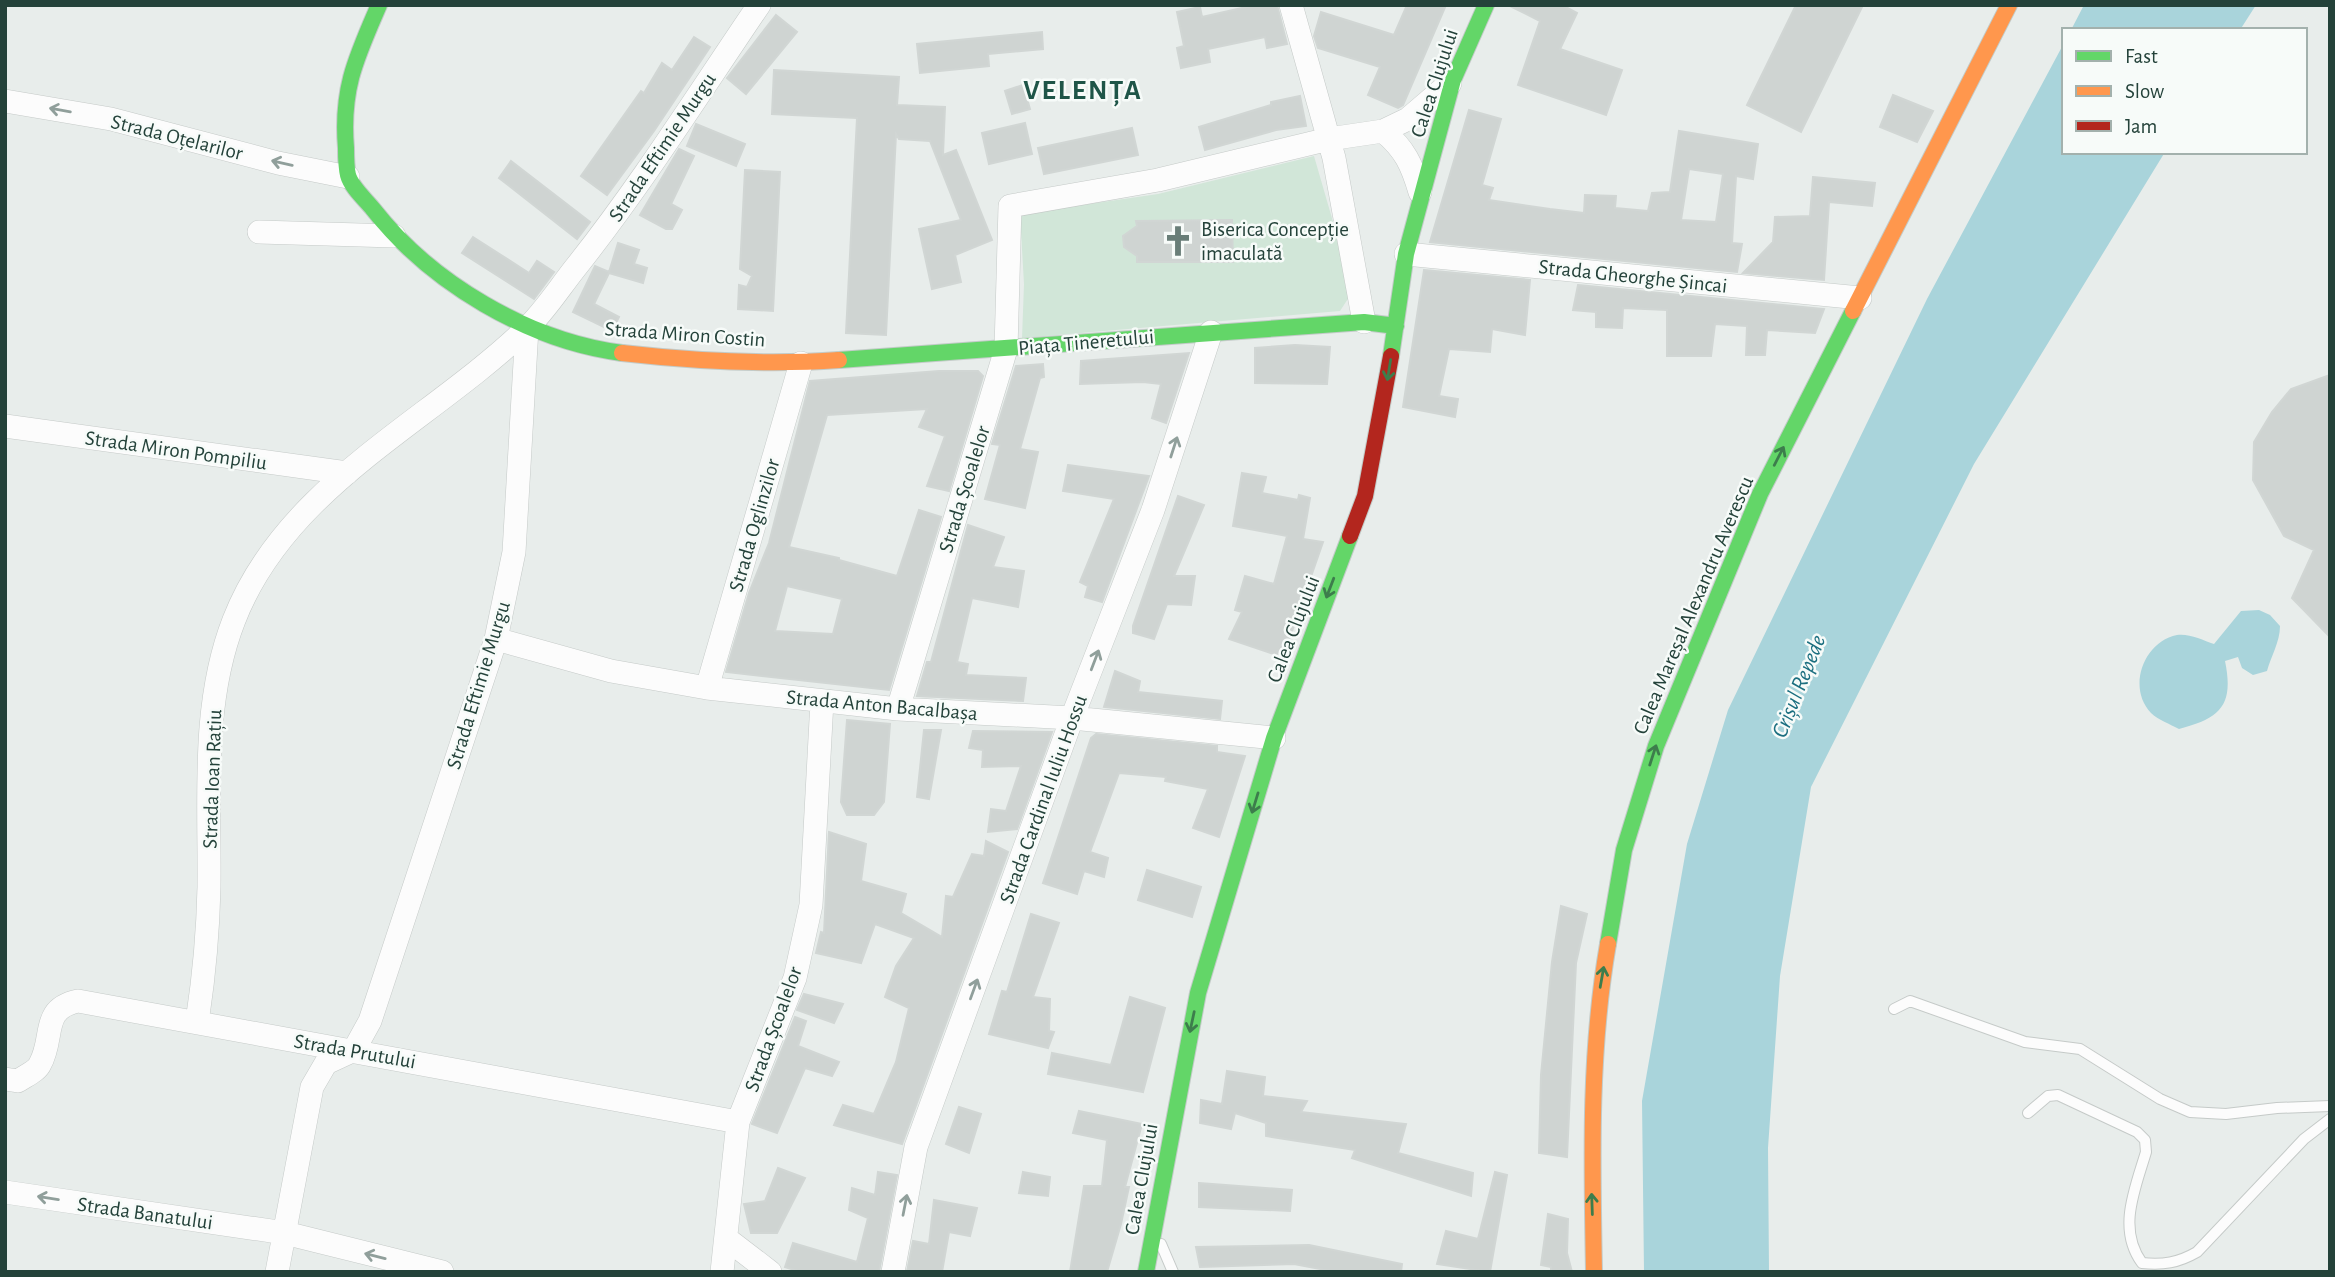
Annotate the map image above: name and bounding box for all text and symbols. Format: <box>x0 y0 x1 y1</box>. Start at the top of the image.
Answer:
street label: Calea Clujului <box>1407 26 1462 140</box>
legend <box>2062 28 2307 154</box>
text: Fast <box>2125 46 2158 67</box>
street label: Strada Eftimie Murgu <box>605 69 720 225</box>
district label: VELENȚA <box>1023 77 1143 107</box>
text: Slow <box>2125 81 2164 102</box>
one-way arrow <box>49 103 72 117</box>
street label: Strada Oțelarilor <box>108 111 245 166</box>
text: Jam <box>2125 116 2157 137</box>
one-way arrow <box>271 156 294 169</box>
place label: Biserica Concepție imaculată <box>1201 219 1349 264</box>
church icon: Biserica Concepție imaculată <box>1161 224 1195 258</box>
street label: Strada Gheorghe Șincai <box>1537 256 1728 299</box>
street label: Strada Miron Costin <box>604 318 766 351</box>
street label: Piața Tineretului <box>1017 326 1155 361</box>
one-way arrow <box>1382 358 1395 380</box>
street label: Strada Școalelor <box>935 423 996 556</box>
street label: Strada Miron Pompiliu <box>84 427 268 474</box>
one-way arrow <box>1168 436 1181 458</box>
one-way arrow <box>1773 446 1787 466</box>
street label: Strada Oglinzilor <box>725 456 784 594</box>
street label: Calea Mareșal Alexandru Averescu <box>1629 473 1759 738</box>
street label: Calea Clujului <box>1263 573 1323 686</box>
one-way arrow <box>1323 577 1336 599</box>
street label: Strada Eftimie Murgu <box>443 598 514 772</box>
water label: Crișul Repede <box>1768 632 1831 741</box>
one-way arrow <box>1090 650 1102 671</box>
street label: Strada Anton Bacalbașa <box>785 687 979 726</box>
street label: Strada Cardinal Iuliu Hossu <box>996 692 1091 906</box>
street label: Strada Ioan Rațiu <box>200 709 227 849</box>
one-way arrow <box>1648 745 1661 767</box>
one-way arrow <box>1247 792 1260 814</box>
street label: Strada Școalelor <box>741 964 808 1095</box>
one-way arrow <box>1596 966 1609 989</box>
one-way arrow <box>969 978 982 1000</box>
one-way arrow <box>1185 1010 1199 1033</box>
street label: Strada Prutului <box>292 1030 418 1073</box>
street label: Calea Clujului <box>1121 1122 1162 1236</box>
one-way arrow <box>37 1191 60 1204</box>
one-way arrow <box>1585 1192 1598 1215</box>
street label: Strada Banatului <box>76 1194 214 1233</box>
one-way arrow <box>899 1194 912 1217</box>
one-way arrow <box>364 1248 387 1262</box>

